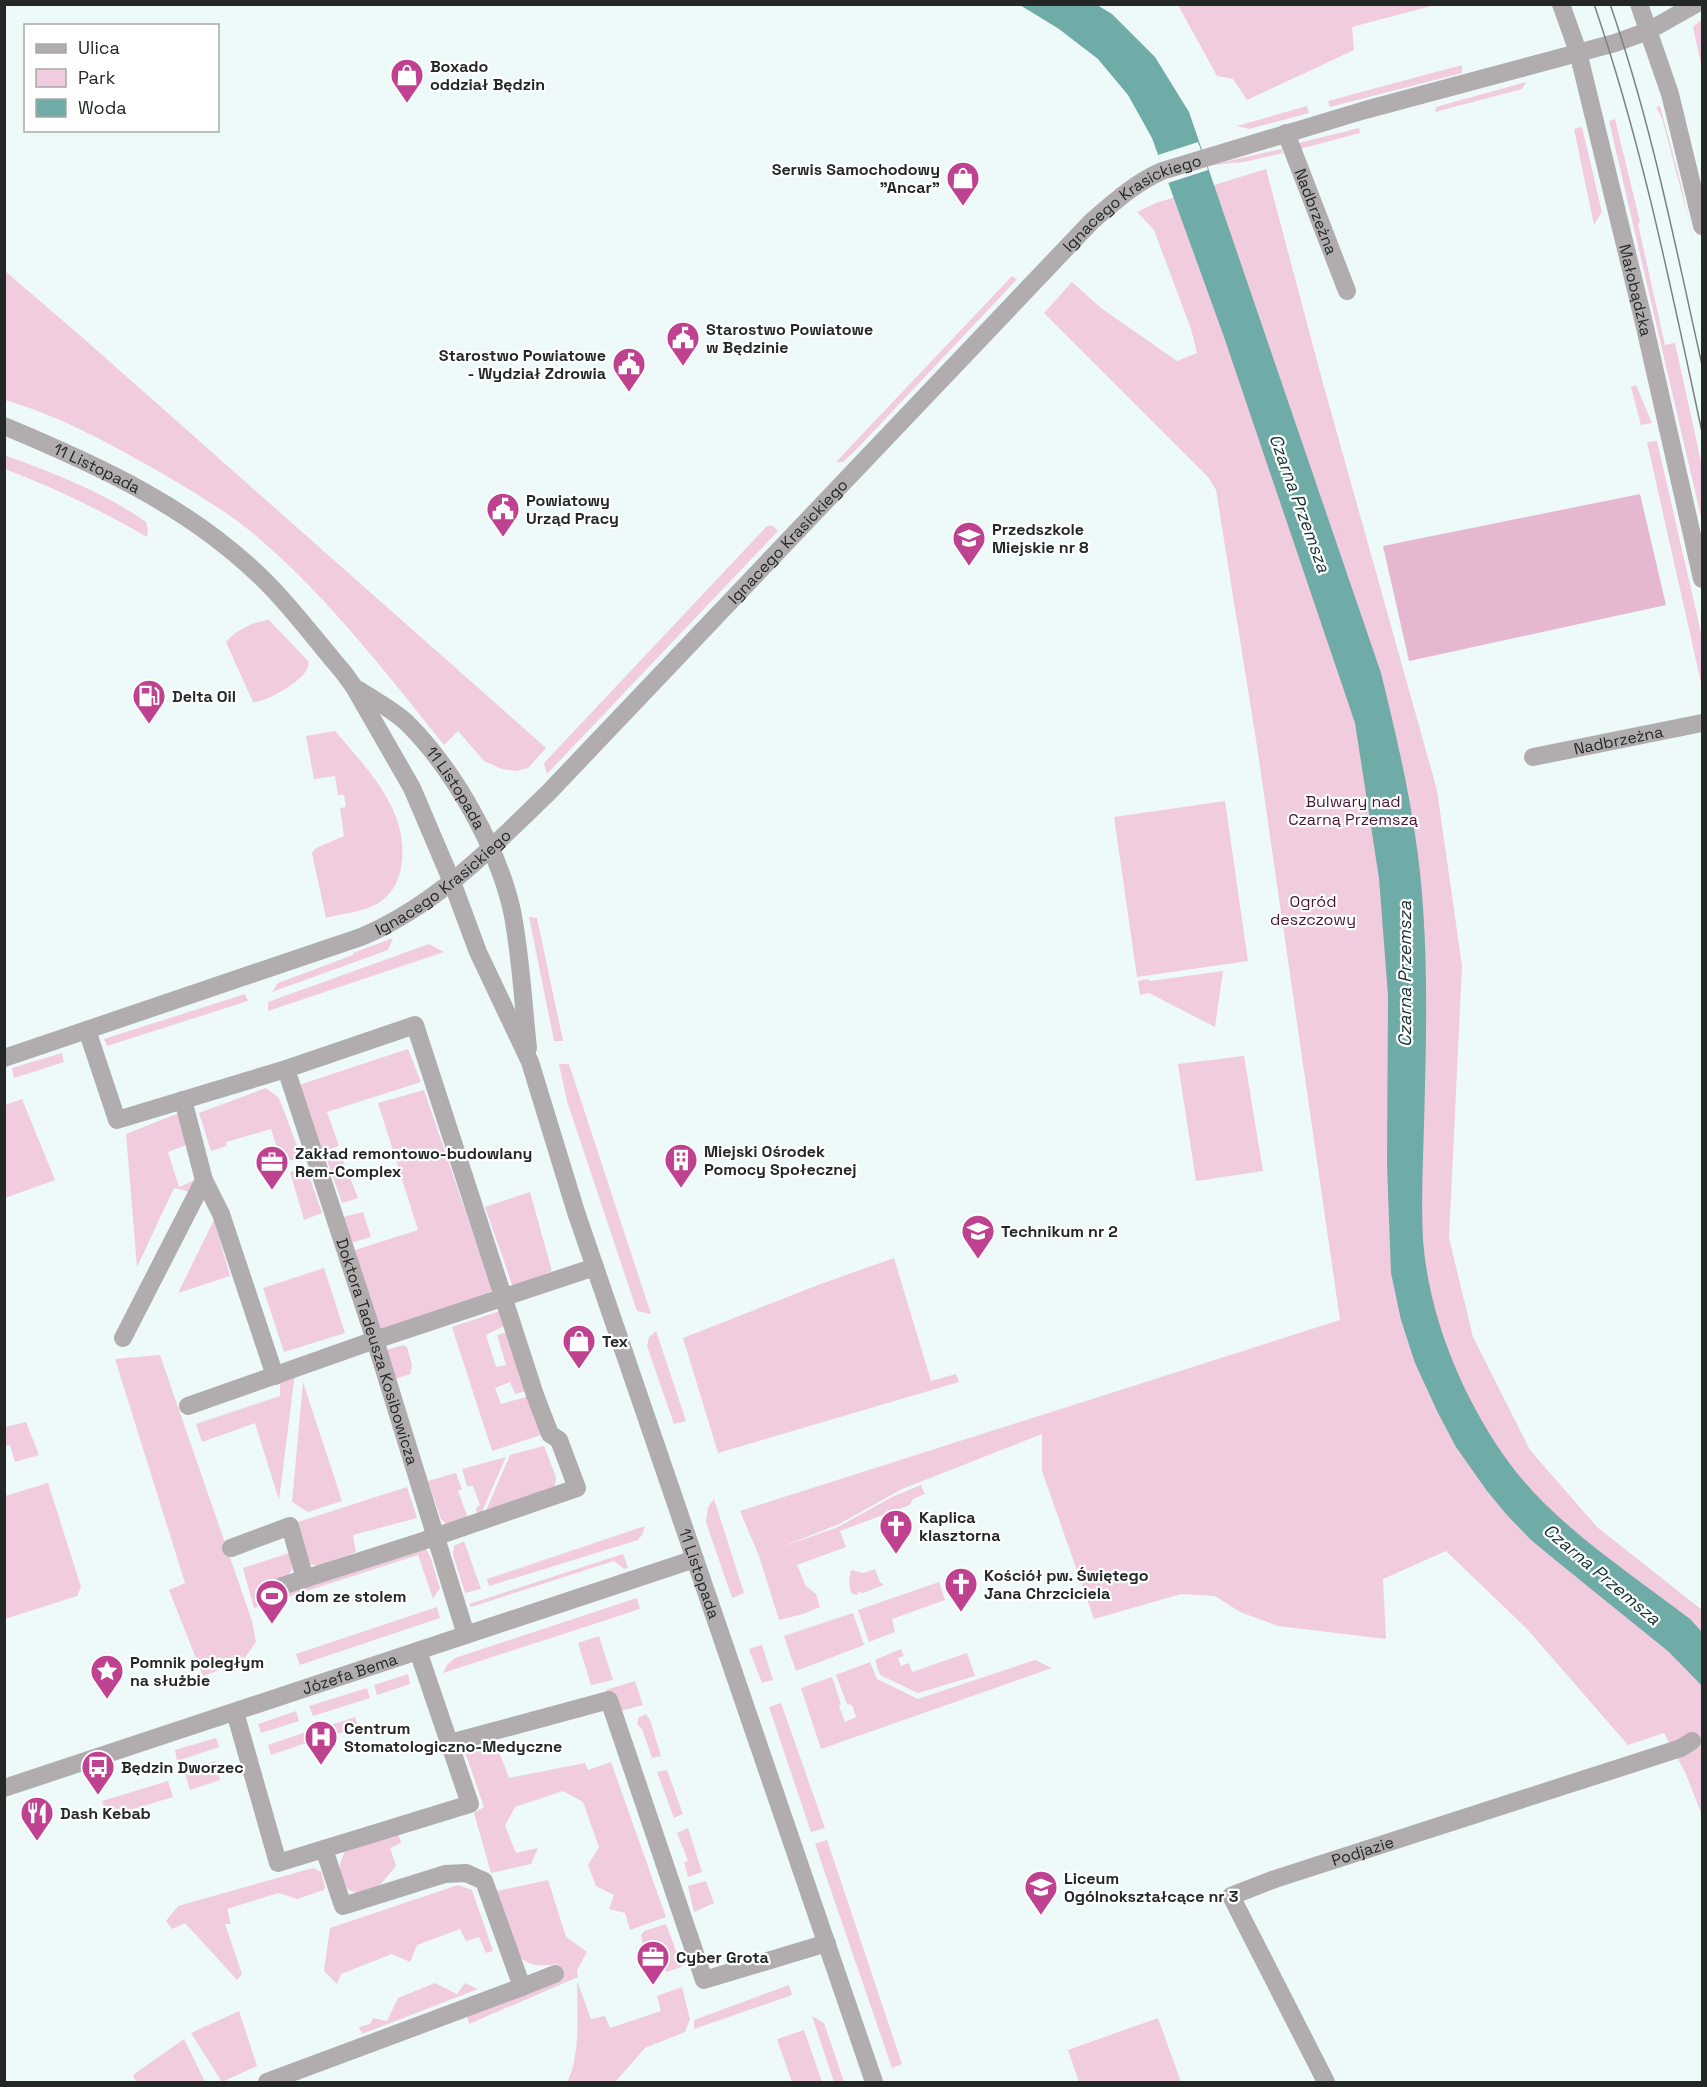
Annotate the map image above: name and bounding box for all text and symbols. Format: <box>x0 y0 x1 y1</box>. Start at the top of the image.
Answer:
legend <box>24 24 219 132</box>
text: Ulica <box>78 36 120 59</box>
place label: Boxado oddział Będzin <box>430 56 545 95</box>
shop icon: Boxado oddział Będzin <box>389 57 425 104</box>
text: Park <box>78 66 116 89</box>
text: Woda <box>78 96 127 119</box>
street label: Ignacego Krasickiego <box>1058 149 1204 256</box>
place label: Serwis Samochodowy "Ancar" <box>772 159 940 198</box>
shop icon: Serwis Samochodowy "Ancar" <box>945 160 981 207</box>
street label: Nadbrzeżna <box>1290 165 1342 258</box>
street label: Małobądzka <box>1615 242 1657 338</box>
place label: Starostwo Powiatowe w Będzinie <box>706 319 873 358</box>
public building icon: Starostwo Powiatowe w Będzinie <box>665 320 701 367</box>
place label: Starostwo Powiatowe - Wydział Zdrowia <box>439 345 606 384</box>
public building icon: Starostwo Powiatowe - Wydział Zdrowia <box>611 346 647 393</box>
water label: Czarna Przemsza <box>1264 430 1336 576</box>
street label: 11 Listopada <box>50 438 144 498</box>
street label: Ignacego Krasickiego <box>723 474 852 608</box>
place label: Powiatowy Urząd Pracy <box>526 490 619 529</box>
public building icon: Powiatowy Urząd Pracy <box>485 491 521 538</box>
place label: Przedszkole Miejskie nr 8 <box>992 519 1089 558</box>
school or university icon: Przedszkole Miejskie nr 8 <box>951 520 987 567</box>
fuel station icon: Delta Oil <box>131 678 167 725</box>
place label: Delta Oil <box>172 686 236 707</box>
street label: Nadbrzeżna <box>1572 721 1665 759</box>
street label: 11 Listopada <box>422 742 490 833</box>
park label: Bulwary nad Czarną Przemszą <box>1288 791 1418 830</box>
street label: Ignacego Krasickiego <box>371 824 515 940</box>
park label: Ogród deszczowy <box>1270 891 1356 930</box>
water label: Czarna Przemsza <box>1393 900 1416 1047</box>
place label: Miejski Ośrodek Pomocy Społecznej <box>704 1141 857 1180</box>
building icon: Miejski Ośrodek Pomocy Społecznej <box>663 1142 699 1189</box>
place label: Zakład remontowo-budowlany Rem-Complex <box>295 1143 532 1182</box>
office icon: Zakład remontowo-budowlany Rem-Complex <box>254 1144 290 1191</box>
school or university icon: Technikum nr 2 <box>960 1213 996 1260</box>
place label: Technikum nr 2 <box>1001 1221 1118 1242</box>
street label: Doktora Tadeusza Kosibowicza <box>332 1235 423 1467</box>
shop icon: Tex <box>561 1323 597 1370</box>
place label: Tex <box>602 1331 629 1352</box>
place label: Kaplica klasztorna <box>919 1507 1000 1546</box>
church icon: Kaplica klasztorna <box>878 1508 914 1555</box>
water label: Czarna Przemsza <box>1539 1518 1666 1630</box>
street label: 11 Listopada <box>675 1525 725 1621</box>
place label: Kościół pw. Świętego Jana Chrzciciela <box>984 1565 1149 1604</box>
church icon: Kościół pw. Świętego Jana Chrzciciela <box>943 1566 979 1613</box>
sports icon: dom ze stolem <box>254 1578 290 1625</box>
place label: dom ze stolem <box>295 1586 406 1607</box>
street label: Józefa Bema <box>299 1648 400 1699</box>
place label: Pomnik poległym na służbie <box>130 1652 264 1691</box>
place icon: Pomnik poległym na służbie <box>89 1653 125 1700</box>
place label: Centrum Stomatologiczno-Medyczne <box>344 1718 562 1757</box>
hospital icon: Centrum Stomatologiczno-Medyczne <box>303 1719 339 1766</box>
bus stop icon: Będzin Dworzec <box>80 1749 116 1796</box>
place label: Będzin Dworzec <box>121 1757 244 1778</box>
restaurant icon: Dash Kebab <box>19 1795 55 1842</box>
place label: Dash Kebab <box>60 1803 151 1824</box>
street label: Podjazie <box>1329 1831 1396 1871</box>
place label: Liceum Ogólnokształcące nr 3 <box>1064 1868 1239 1907</box>
school or university icon: Liceum Ogólnokształcące nr 3 <box>1023 1869 1059 1916</box>
office icon: Cyber Grota <box>635 1939 671 1986</box>
place label: Cyber Grota <box>676 1947 769 1968</box>

